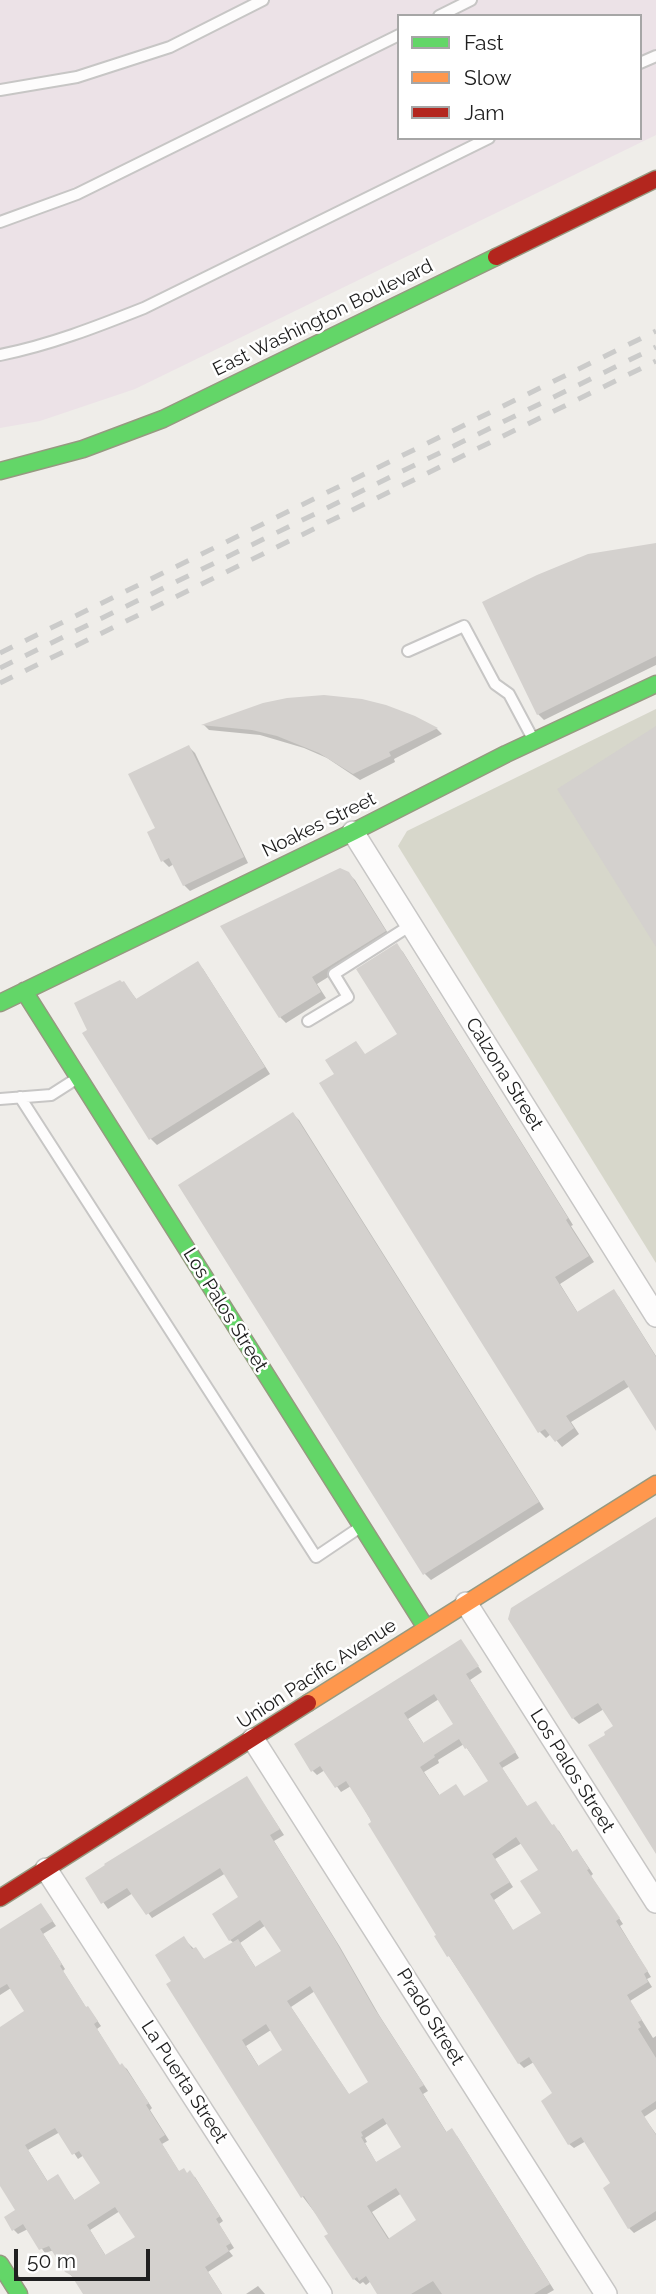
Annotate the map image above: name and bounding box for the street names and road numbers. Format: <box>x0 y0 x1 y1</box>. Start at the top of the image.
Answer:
street label: East Washington Boulevard <box>209 255 437 381</box>
street label: Noakes Street <box>258 788 380 862</box>
street label: Calzona Street <box>460 1014 548 1134</box>
street label: Los Palos Street <box>178 1244 272 1376</box>
street label: Union Pacific Avenue <box>233 1614 401 1734</box>
street label: Los Palos Street <box>525 1705 619 1837</box>
street label: Prado Street <box>391 1965 469 2069</box>
street label: La Puerta Street <box>136 2016 232 2148</box>

